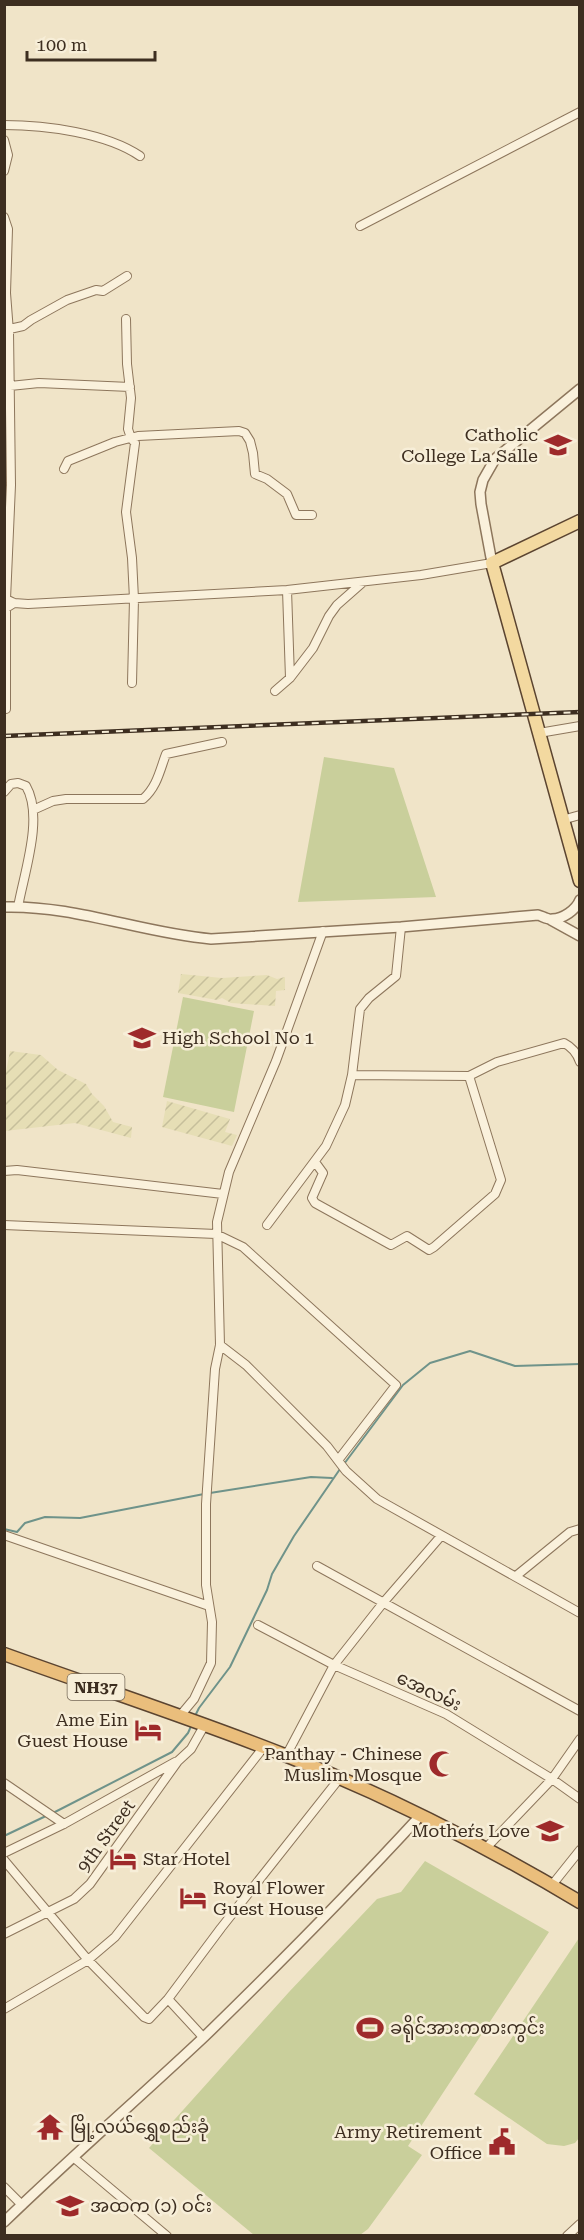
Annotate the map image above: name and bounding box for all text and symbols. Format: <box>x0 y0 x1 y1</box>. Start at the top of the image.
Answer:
scale bar <box>27 24 154 62</box>
text: 100 m <box>36 34 87 55</box>
place label: Catholic College La Salle <box>401 424 538 466</box>
school or university icon: Catholic College La Salle <box>543 430 573 460</box>
school or university icon: High School No 1 <box>127 1023 157 1053</box>
place label: High School No 1 <box>162 1027 314 1048</box>
street label: အေလမ်း <box>393 1665 466 1715</box>
road number: NH37 <box>68 1674 124 1700</box>
place label: Ame Ein Guest House <box>17 1709 128 1751</box>
hotel icon: Ame Ein Guest House <box>133 1715 163 1745</box>
place label: Panthay - Chinese Muslim Mosque <box>264 1743 422 1785</box>
mosque icon: Panthay - Chinese Muslim Mosque <box>427 1749 457 1779</box>
street label: 9th Street <box>72 1795 139 1876</box>
school or university icon: Mother´s Love <box>535 1816 565 1846</box>
place label: Mother´s Love <box>411 1820 530 1841</box>
hotel icon: Star Hotel <box>108 1844 138 1874</box>
place label: Star Hotel <box>143 1848 231 1869</box>
place label: Royal Flower Guest House <box>213 1877 325 1919</box>
hotel icon: Royal Flower Guest House <box>178 1883 208 1913</box>
sports icon: ခရိုင်အားကစားကွင်း <box>355 2013 385 2043</box>
place label: ခရိုင်အားကစားကွင်း <box>390 2014 545 2043</box>
temple icon: မြို့လယ်ရွှေစည်းခုံ <box>35 2112 65 2142</box>
place label: မြို့လယ်ရွှေစည်းခုံ <box>70 2113 209 2142</box>
place label: Army Retirement Office <box>334 2121 482 2163</box>
public building icon: Army Retirement Office <box>487 2127 517 2157</box>
school or university icon: အထက (၁) ဝင်း <box>55 2191 85 2221</box>
place label: အထက (၁) ဝင်း <box>90 2193 212 2216</box>

